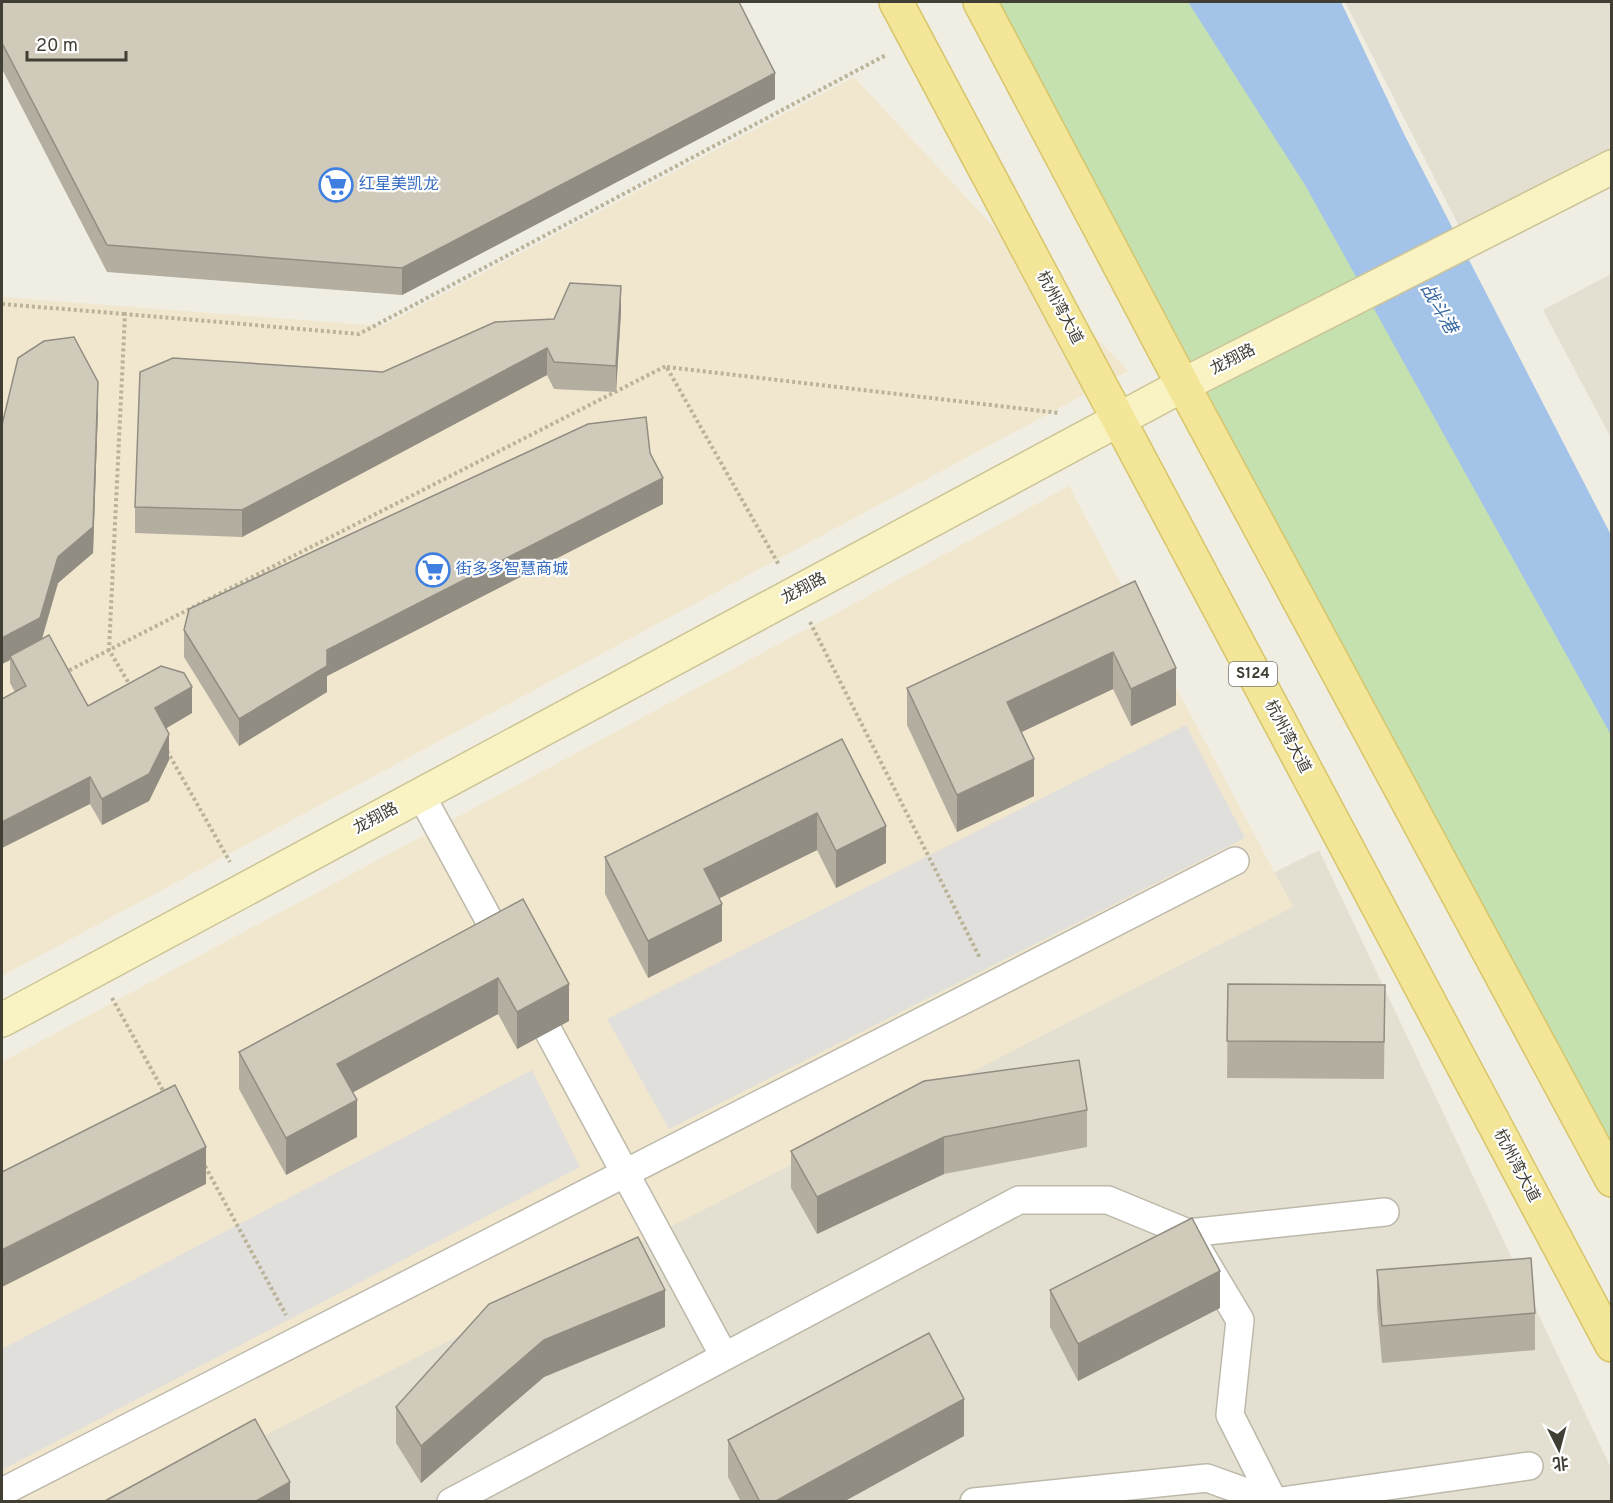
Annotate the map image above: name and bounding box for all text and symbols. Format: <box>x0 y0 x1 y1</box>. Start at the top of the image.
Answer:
scale bar <box>27 24 126 62</box>
text: 20 m <box>36 35 78 58</box>
supermarket icon: 红星美凯龙 <box>318 167 354 203</box>
place label: 红星美凯龙 <box>359 175 439 195</box>
street label: 杭州湾大道 <box>1031 268 1087 348</box>
water label: 战斗港 <box>1415 280 1463 341</box>
street label: 龙翔路 <box>1207 340 1259 380</box>
supermarket icon: 街多多智慧商城 <box>415 552 451 588</box>
place label: 街多多智慧商城 <box>456 560 568 580</box>
street label: 龙翔路 <box>778 569 830 609</box>
road number: S124 <box>1229 662 1277 686</box>
street label: 杭州湾大道 <box>1259 697 1315 777</box>
street label: 龙翔路 <box>350 799 402 839</box>
street label: 杭州湾大道 <box>1488 1126 1544 1206</box>
north arrow <box>1529 1419 1589 1479</box>
text: 北 <box>1551 1451 1569 1473</box>

